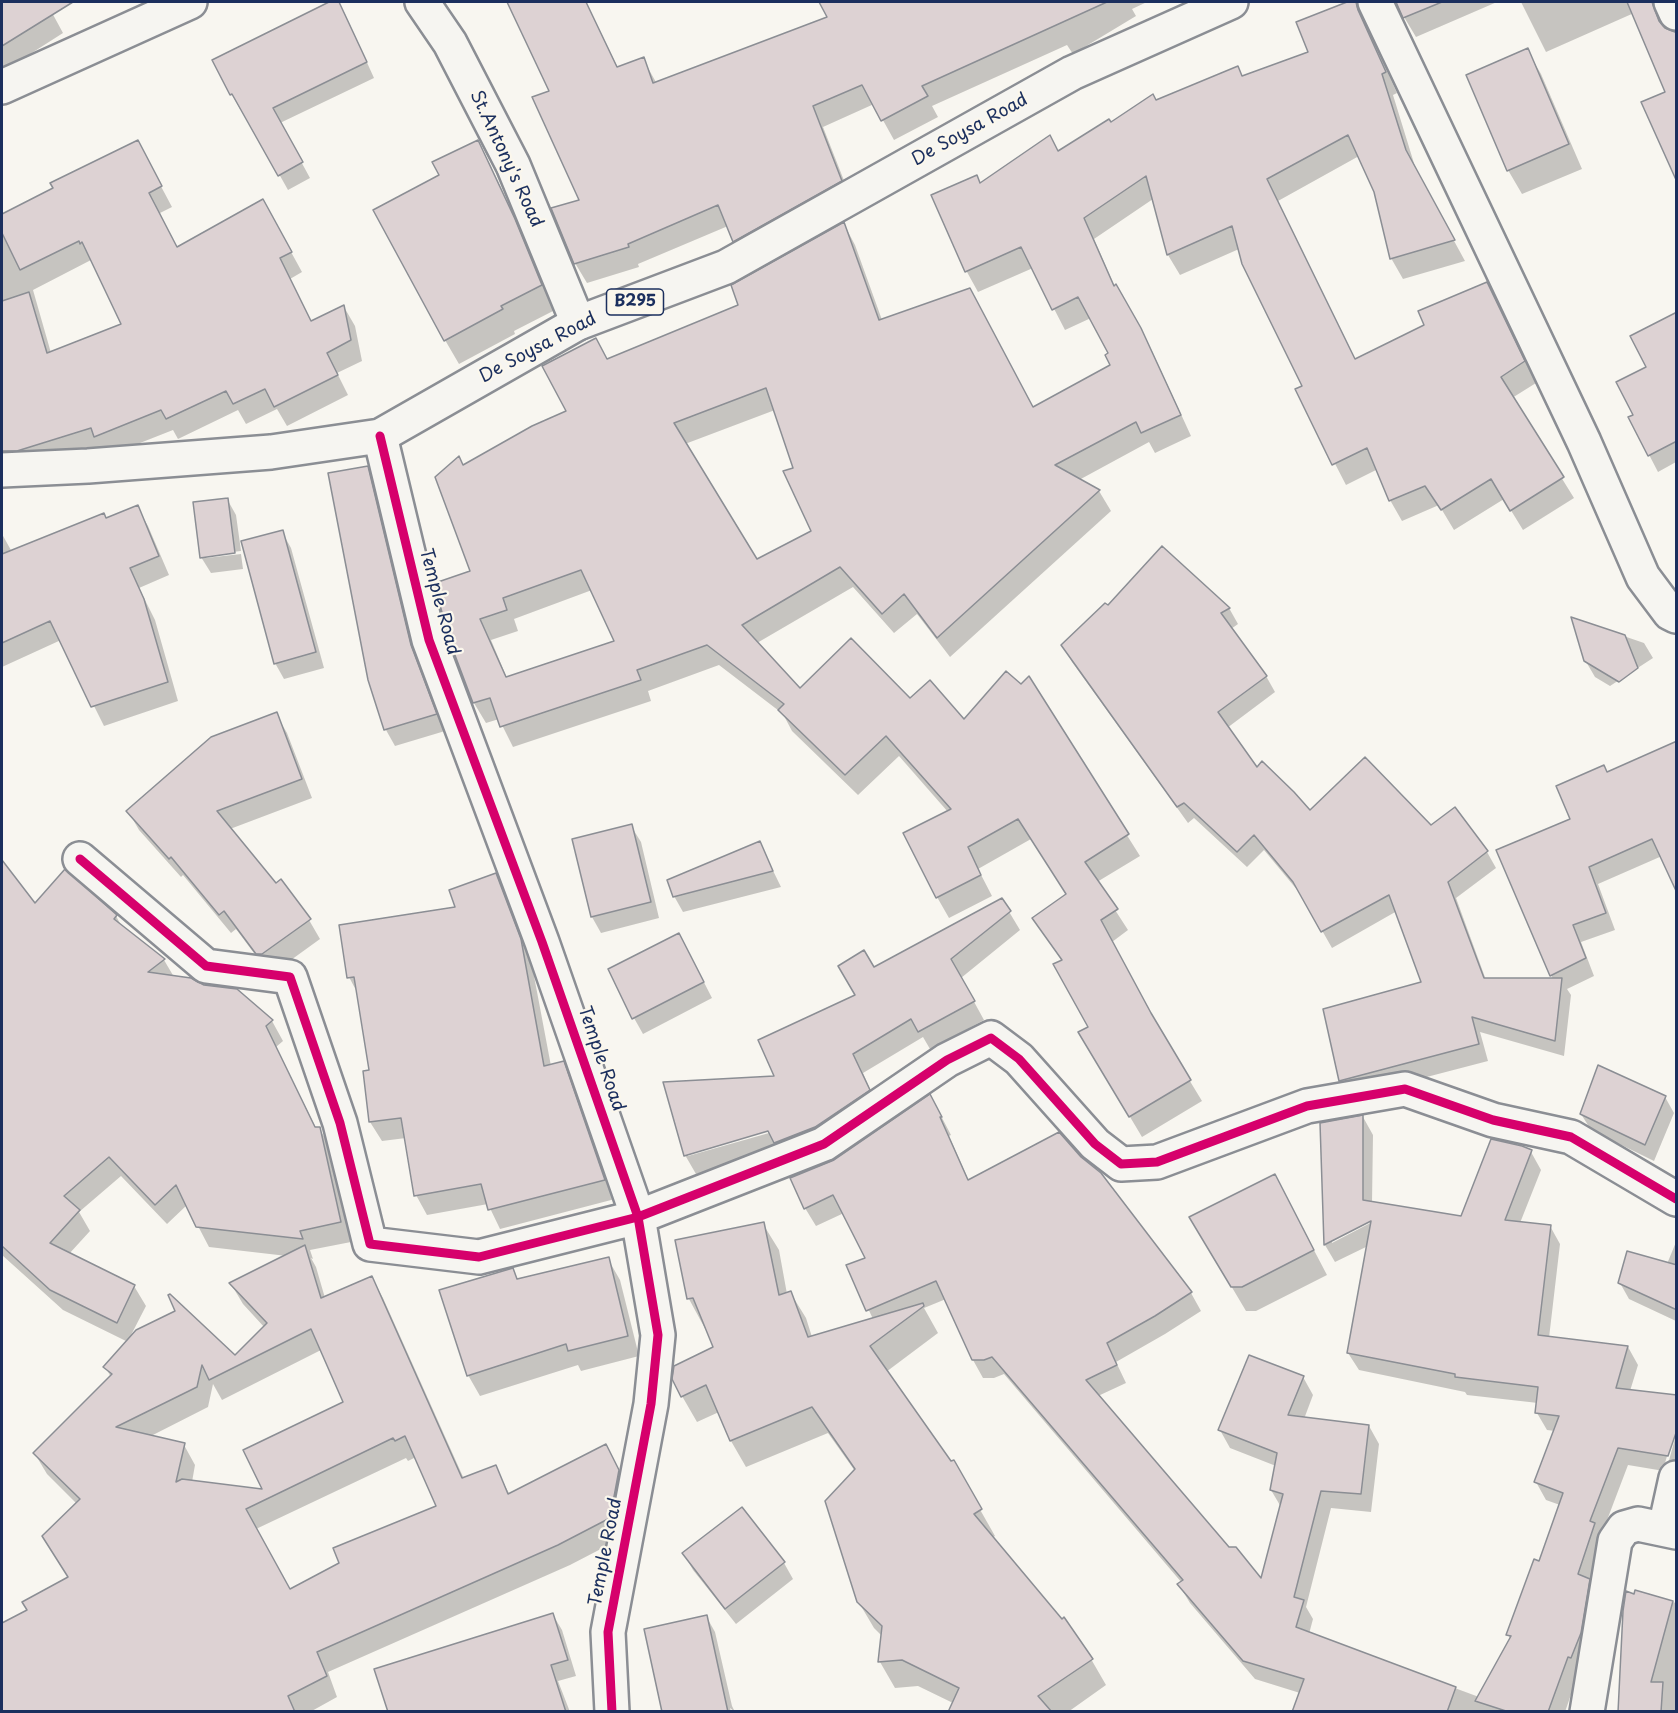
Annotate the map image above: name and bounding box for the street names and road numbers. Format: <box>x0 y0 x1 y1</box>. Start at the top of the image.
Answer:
street label: St.Antony's Road <box>465 87 547 231</box>
street label: De Soysa Road <box>908 89 1032 171</box>
road number: B295 <box>606 289 664 315</box>
street label: De Soysa Road <box>476 308 600 388</box>
street label: Temple Road <box>414 546 464 658</box>
street label: Temple Road <box>573 1004 629 1114</box>
street label: Temple Road <box>585 1496 627 1608</box>

